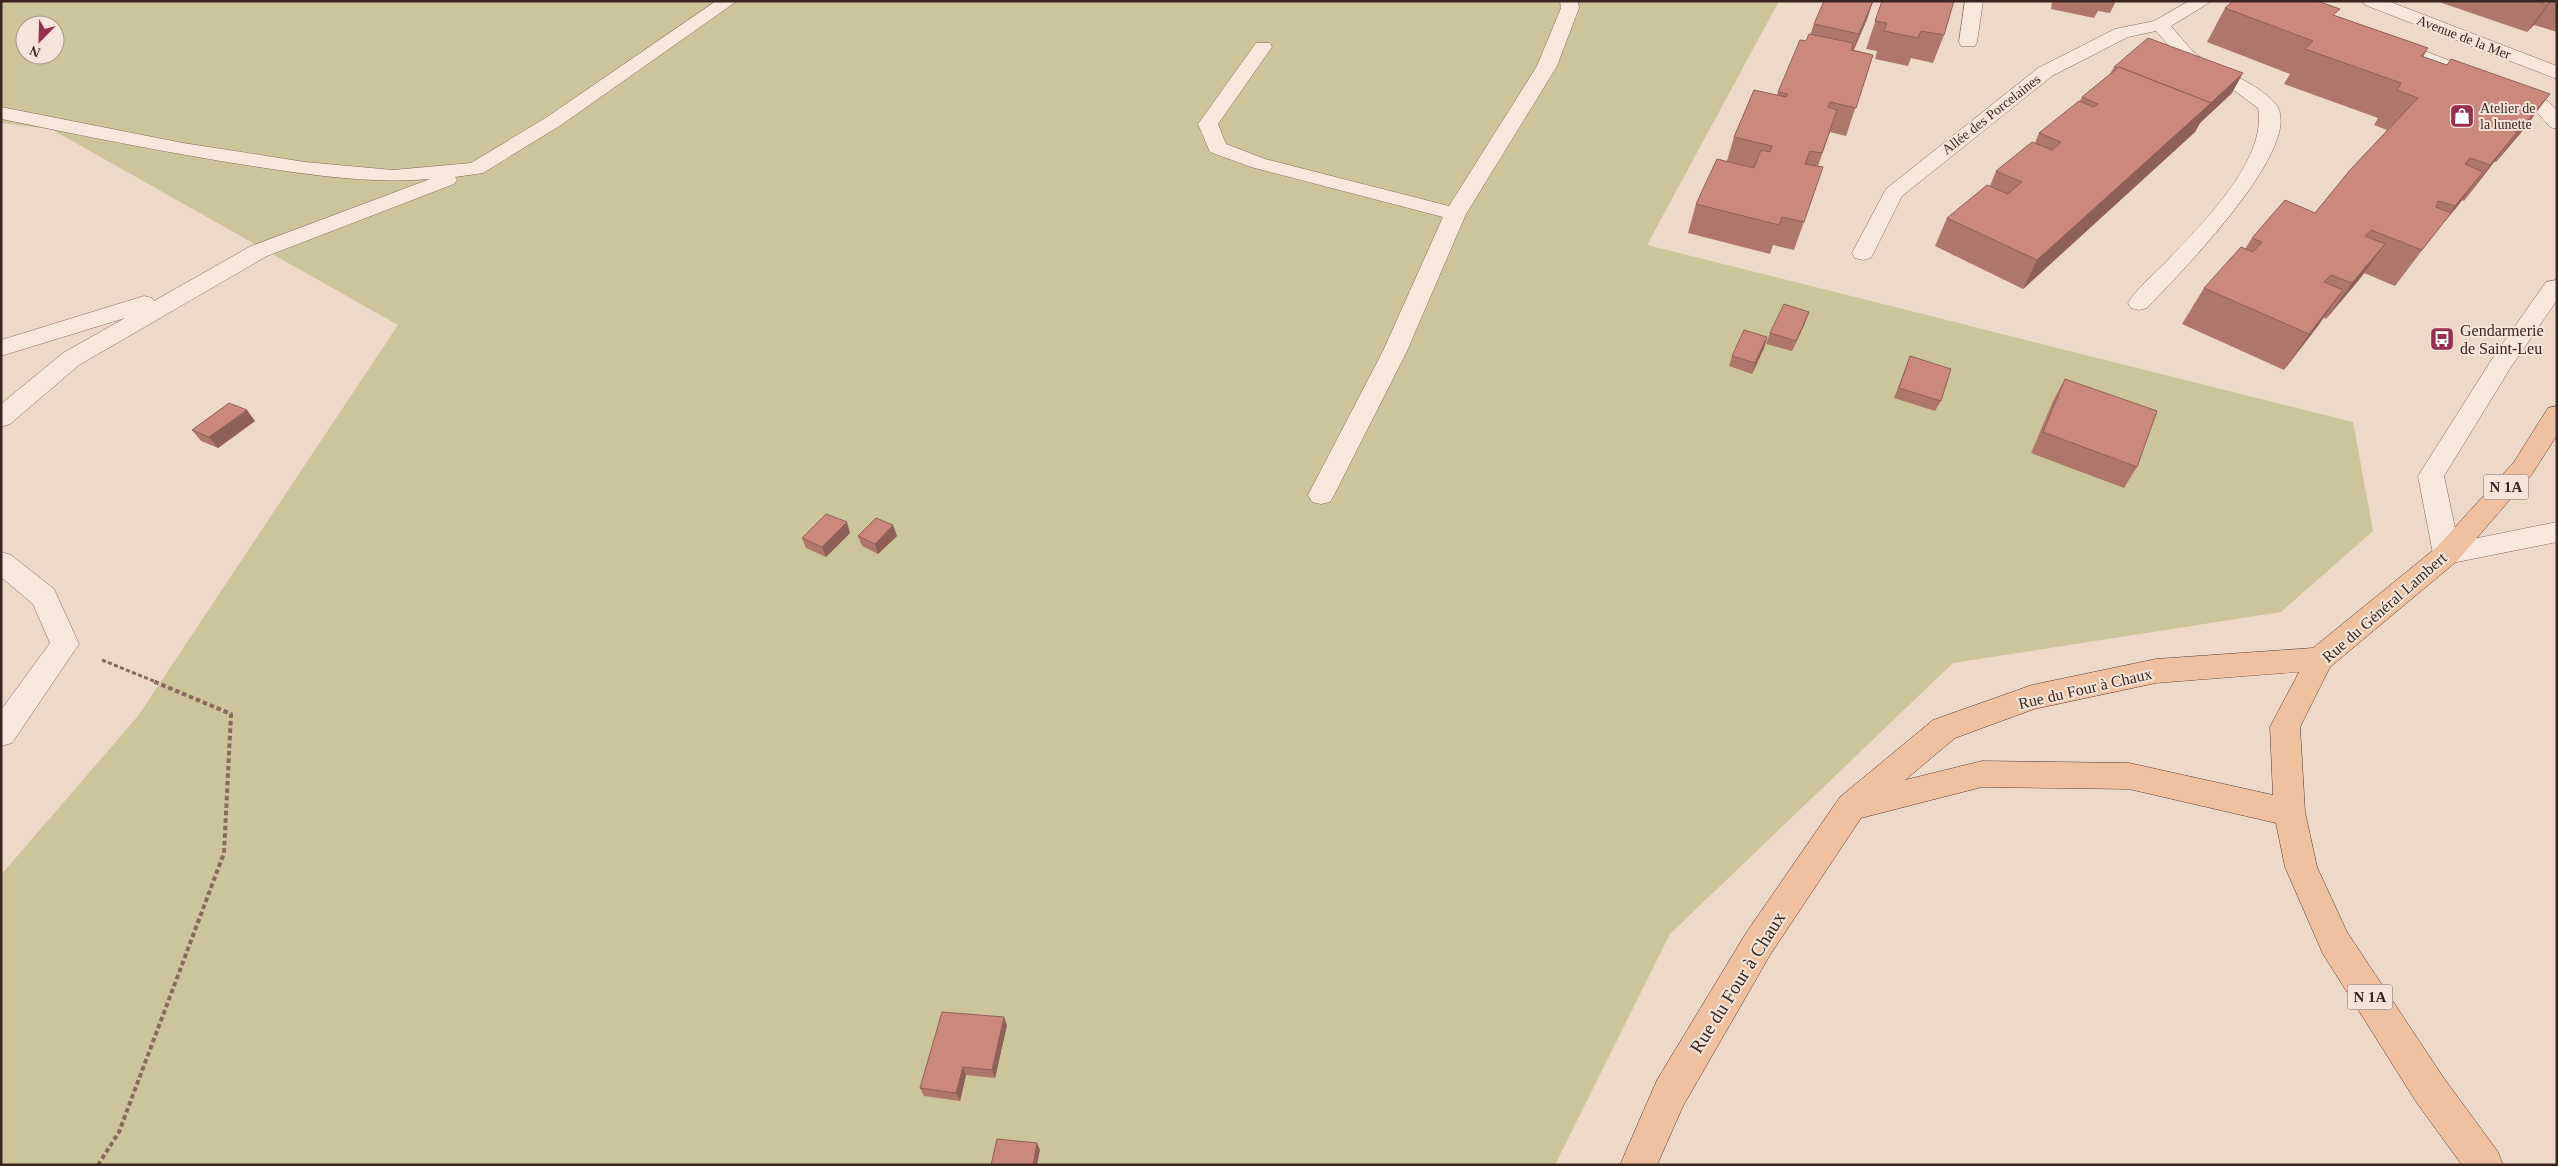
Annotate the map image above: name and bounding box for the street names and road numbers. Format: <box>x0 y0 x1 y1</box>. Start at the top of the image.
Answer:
street label: Avenue de la Mer <box>2415 13 2513 62</box>
street label: Allée des Porcelaines <box>1939 71 2043 157</box>
road number: N 1A <box>2484 474 2528 500</box>
street label: Rue du Général Lambert <box>2319 549 2450 666</box>
street label: Rue du Four à Chaux <box>2017 665 2154 712</box>
street label: Rue du Four à Chaux <box>1685 907 1790 1057</box>
road number: N 1A <box>2348 984 2392 1010</box>

